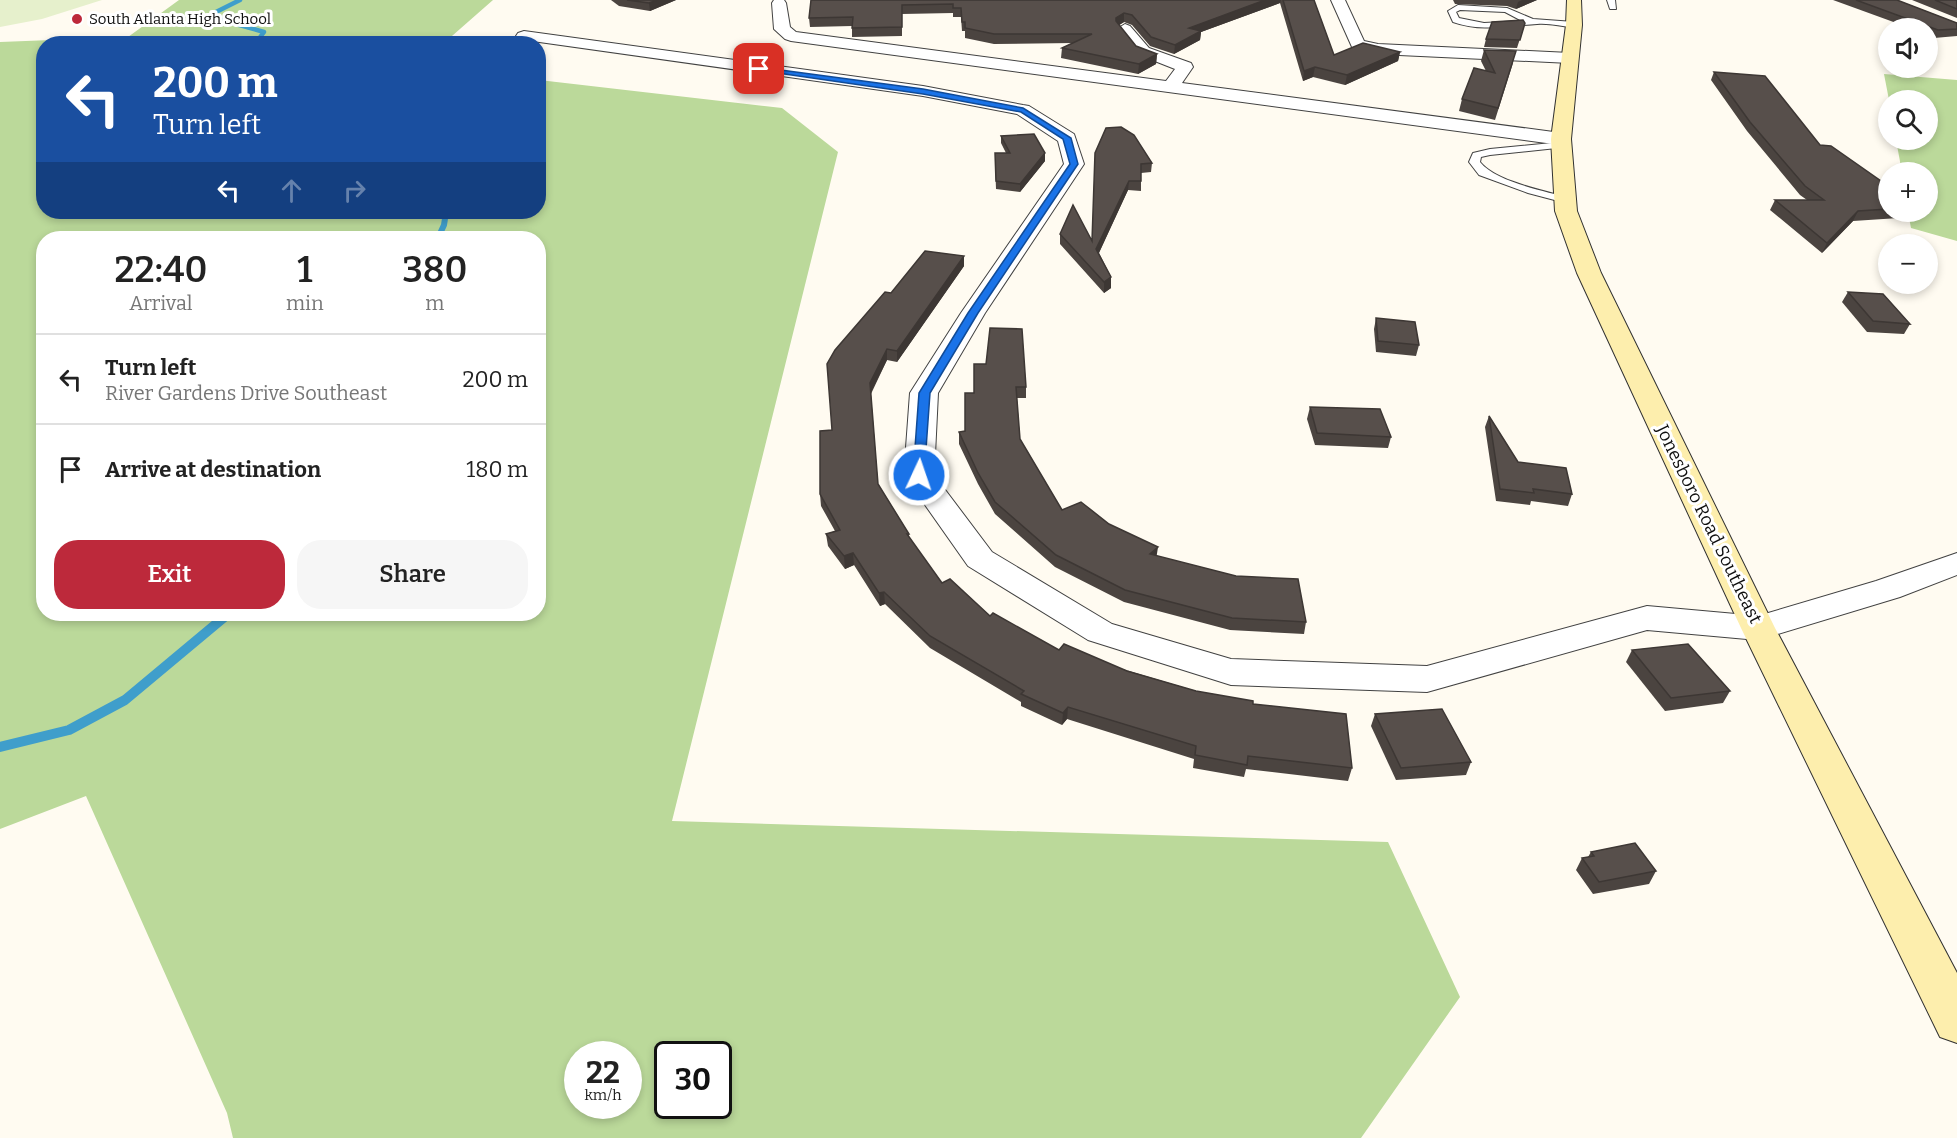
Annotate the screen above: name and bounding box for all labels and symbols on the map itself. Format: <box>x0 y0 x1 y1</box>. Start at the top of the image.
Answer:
place label: South Atlanta High School <box>89 10 271 28</box>
marker: South Atlanta High School <box>70 12 84 26</box>
pin <box>733 43 784 94</box>
street label: Jonesboro Road Southeast <box>1651 420 1767 627</box>
position arrow <box>887 443 951 507</box>
speed limit sign: 30 <box>654 1041 732 1119</box>

